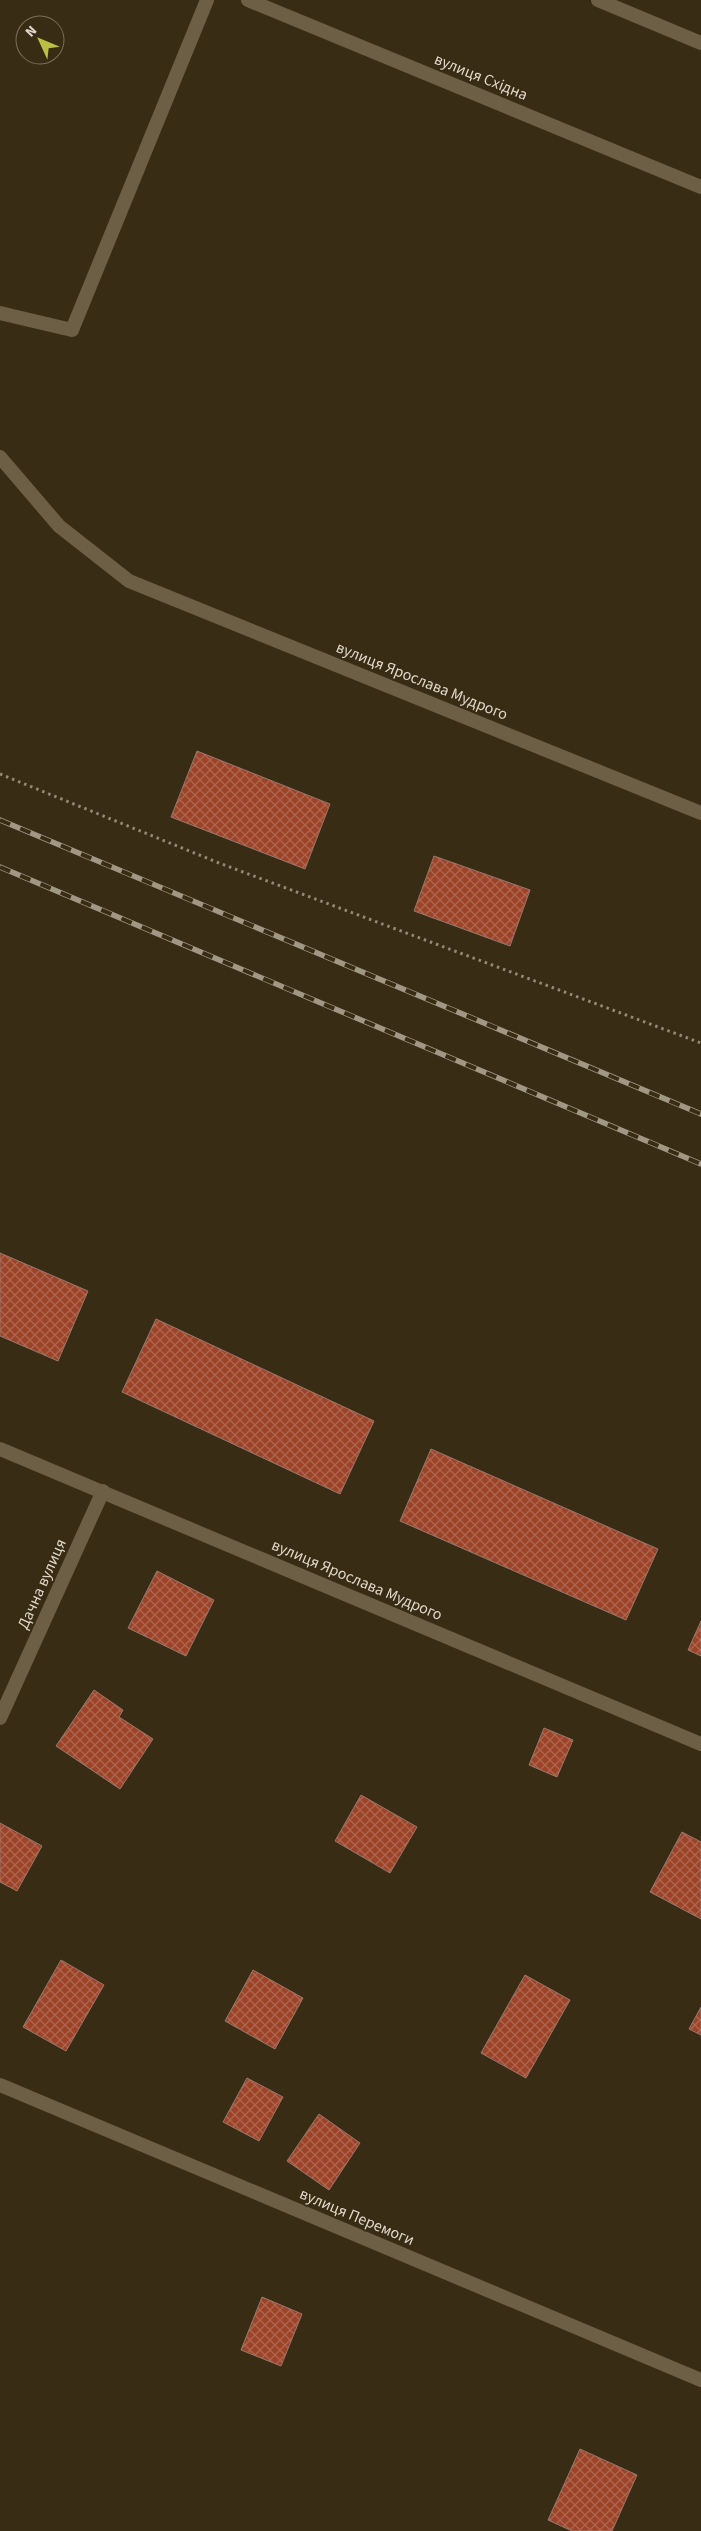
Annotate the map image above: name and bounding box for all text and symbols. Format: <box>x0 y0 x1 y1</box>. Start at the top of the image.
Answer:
north arrow <box>15 15 65 65</box>
text: N <box>21 21 42 42</box>
street label: вулиця Східна <box>431 48 531 106</box>
street label: вулиця Ярослава Мудрого <box>333 636 511 726</box>
street label: вулиця Ярослава Мудрого <box>268 1534 446 1626</box>
street label: Дачна вулиця <box>12 1535 72 1633</box>
street label: вулиця Перемоги <box>296 2183 418 2251</box>

